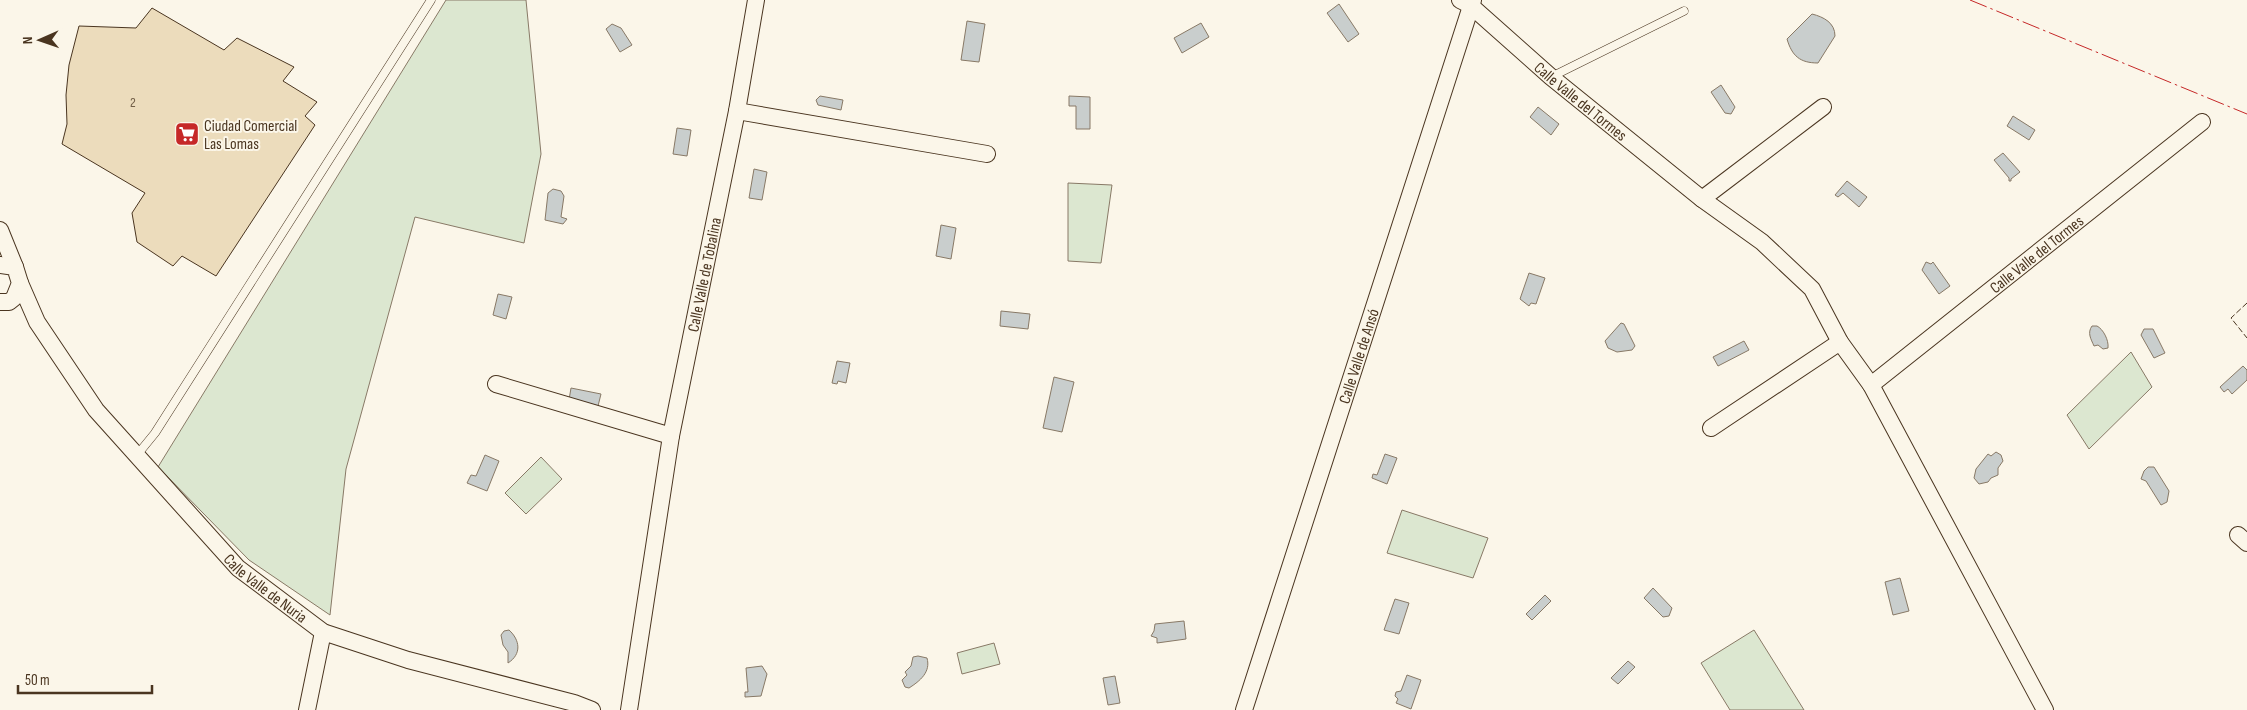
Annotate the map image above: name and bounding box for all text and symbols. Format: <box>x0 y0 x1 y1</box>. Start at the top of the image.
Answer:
north arrow <box>15 15 65 65</box>
text: N <box>19 36 36 44</box>
street label: Calle Valle del Tormes <box>1530 59 1631 146</box>
house number: 2 <box>130 94 136 111</box>
place label: Ciudad Comercial Las Lomas <box>204 117 297 154</box>
supermarket icon: Ciudad Comercial Las Lomas <box>174 121 200 147</box>
street label: Calle Valle del Tormes <box>1986 212 2088 298</box>
street label: Calle Valle de Tobalina <box>684 216 726 334</box>
street label: Calle Valle de Ansó <box>1335 307 1384 406</box>
street label: Calle Valle de Nuria <box>219 551 310 628</box>
scale bar <box>18 662 151 694</box>
text: 50 m <box>25 671 50 690</box>

